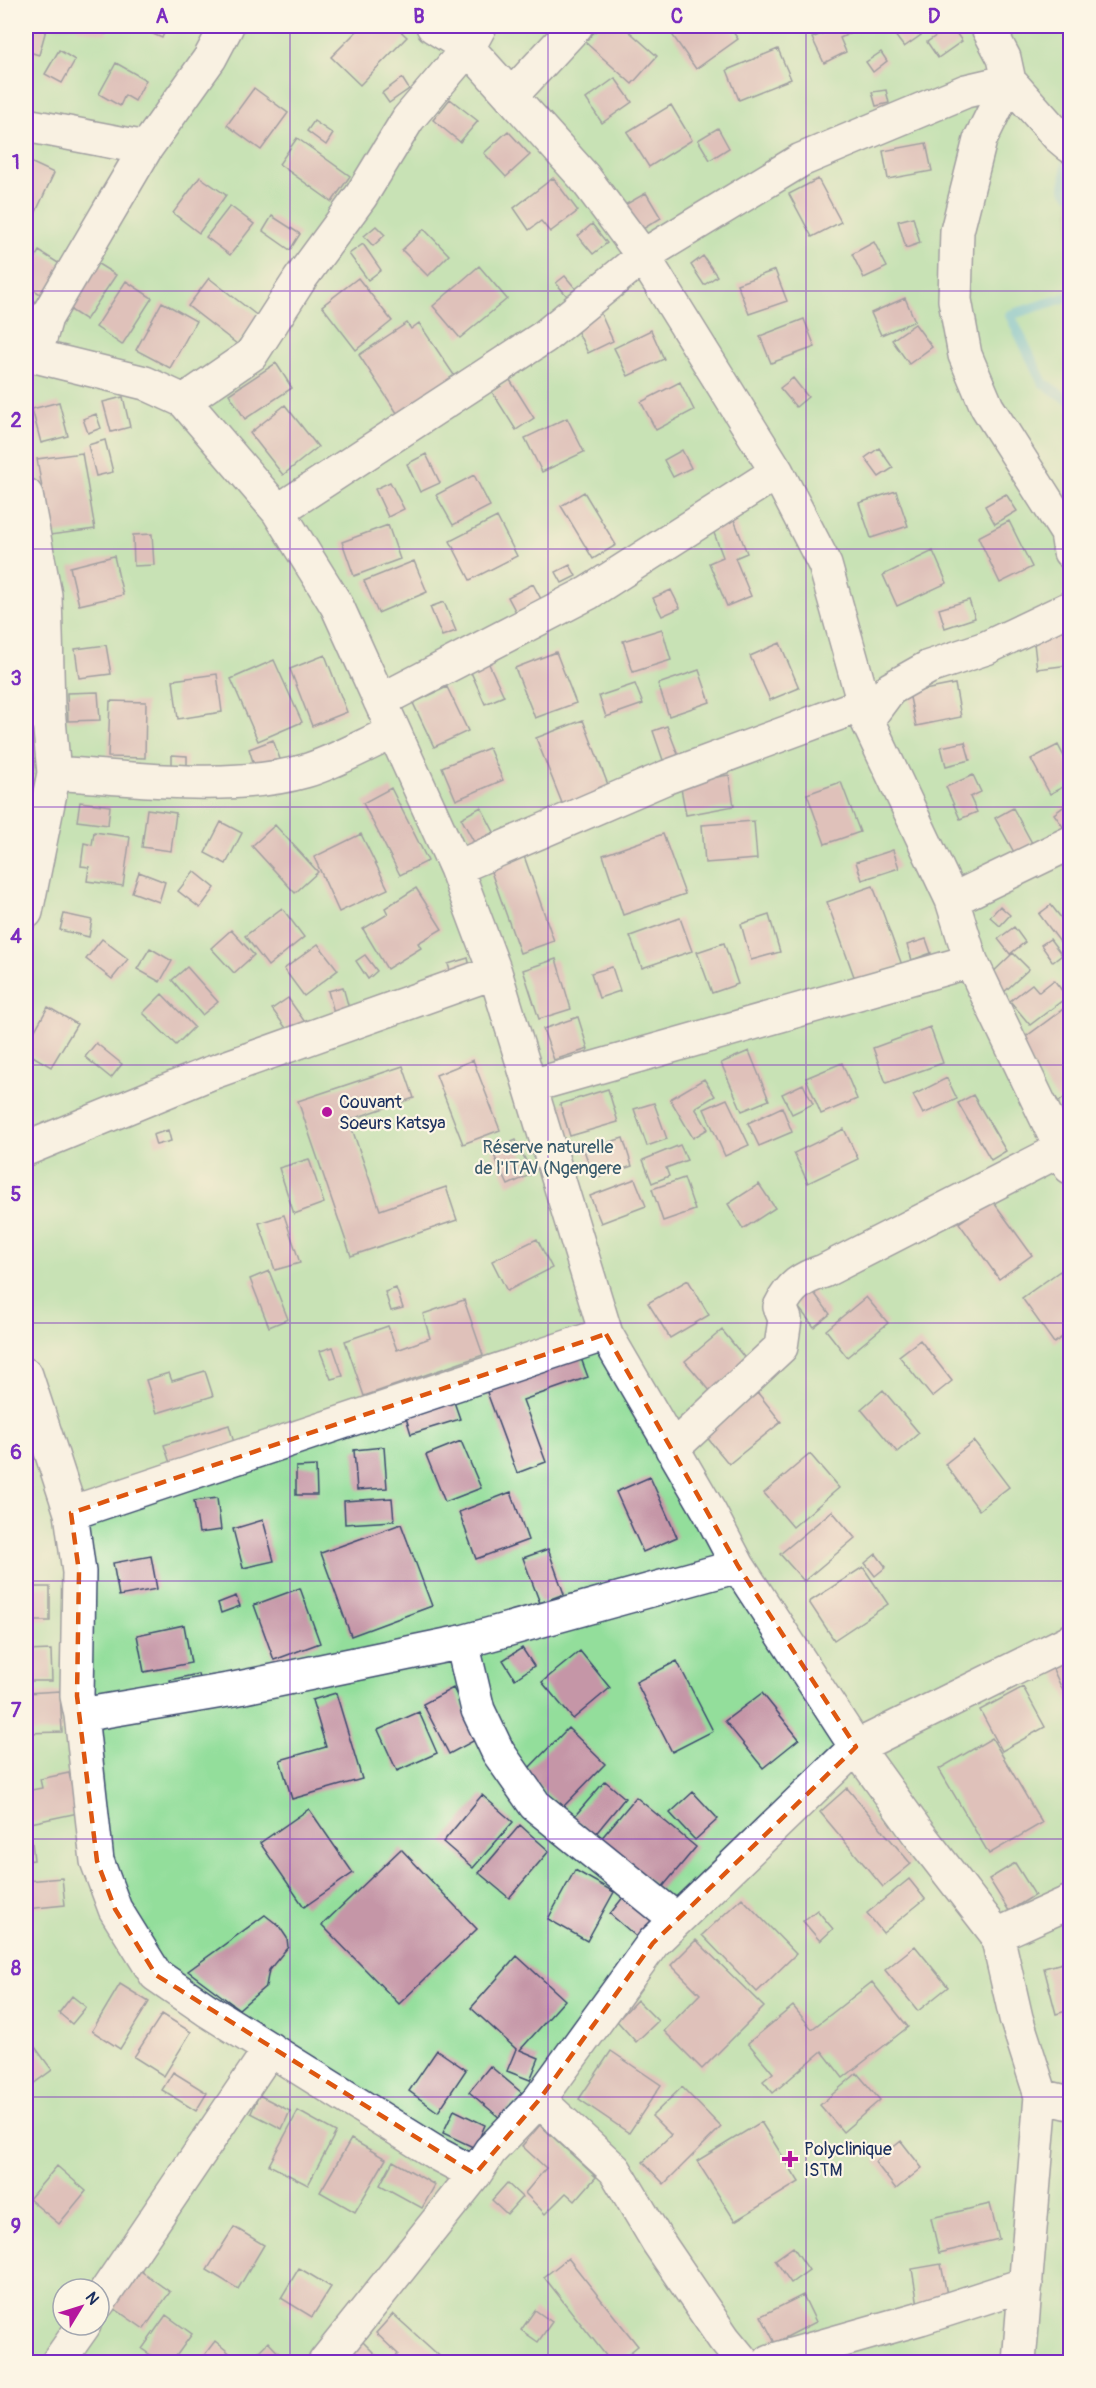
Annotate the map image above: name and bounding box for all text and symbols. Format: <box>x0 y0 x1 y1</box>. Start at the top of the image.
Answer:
text: A <box>156 4 169 29</box>
text: B <box>413 4 425 29</box>
text: C <box>671 4 683 29</box>
text: D <box>928 4 941 29</box>
text: 1 <box>12 150 20 175</box>
text: 2 <box>10 408 22 433</box>
text: 3 <box>10 666 22 691</box>
text: 4 <box>10 924 22 949</box>
place label: Couvant Soeurs Katsya <box>339 1091 446 1135</box>
marker: Couvant Soeurs Katsya <box>320 1105 334 1119</box>
park label: Réserve naturelle de l'ITAV (Ngengere <box>475 1136 622 1180</box>
text: 5 <box>11 1182 22 1207</box>
text: 6 <box>10 1440 22 1465</box>
text: 7 <box>11 1698 22 1723</box>
text: 8 <box>11 1956 21 1981</box>
place label: Polyclinique ISTM <box>804 2138 892 2182</box>
marker: Polyclinique ISTM <box>781 2150 799 2168</box>
text: 9 <box>11 2214 21 2239</box>
north arrow <box>51 2277 111 2337</box>
text: N <box>81 2288 103 2309</box>

